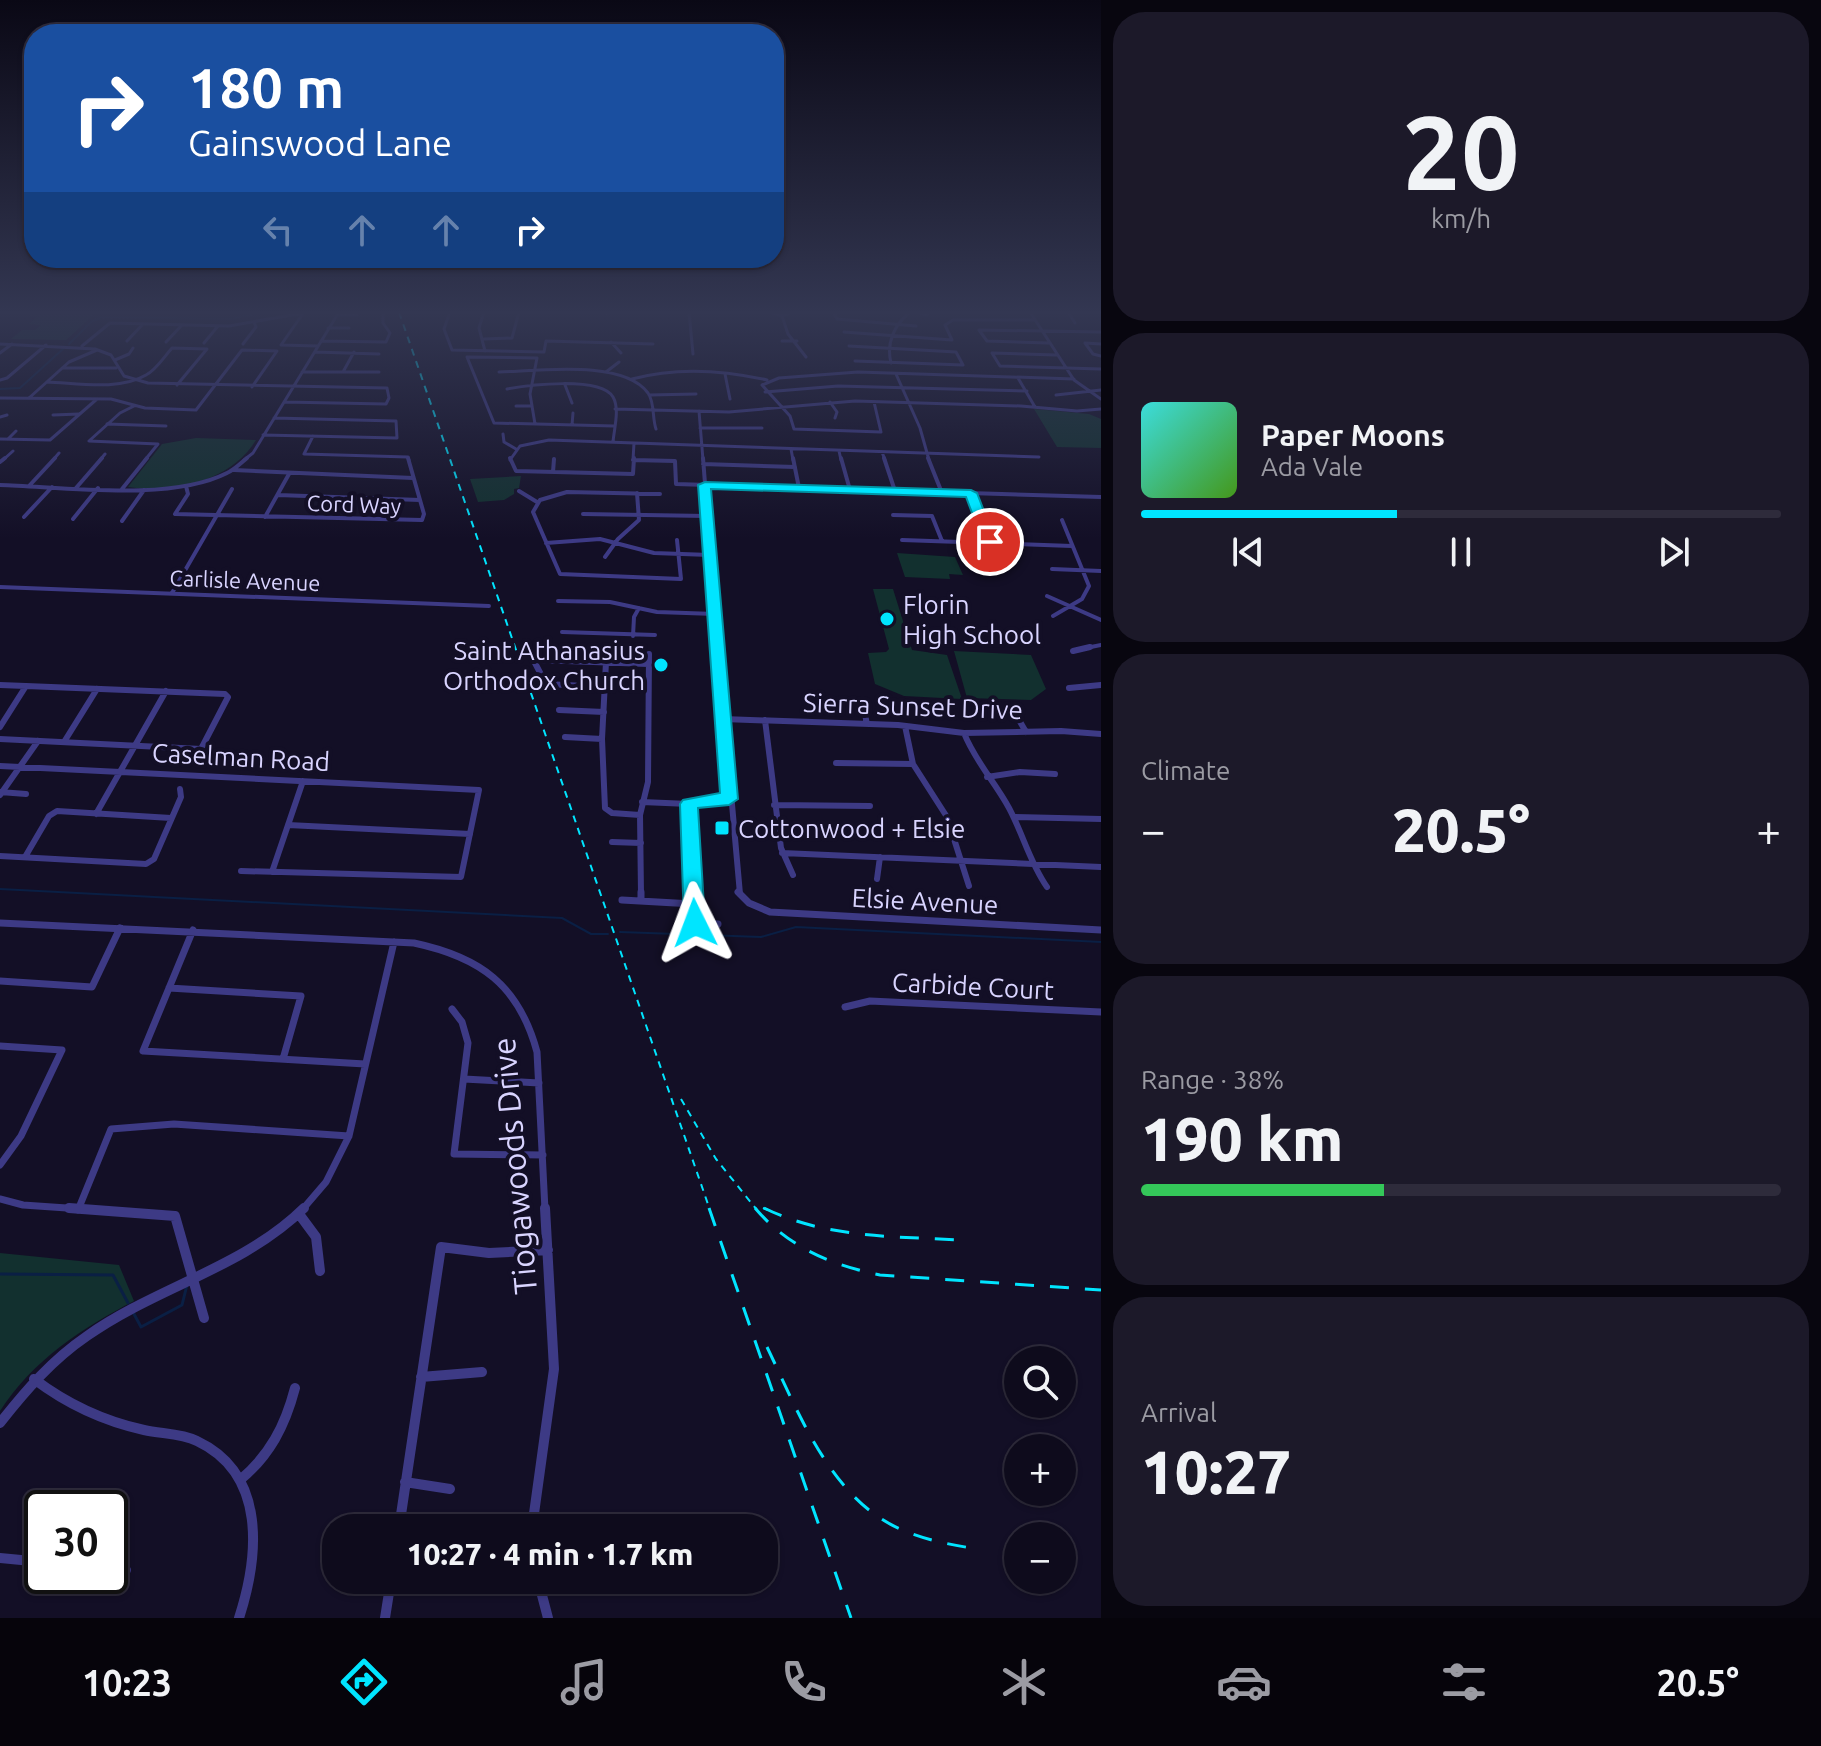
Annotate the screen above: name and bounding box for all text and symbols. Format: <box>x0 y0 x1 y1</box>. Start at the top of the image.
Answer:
icon: right <box>56 56 160 160</box>
text: 180 m <box>188 56 344 119</box>
text: 20 <box>1402 93 1520 210</box>
text: Gainswood Lane <box>188 122 452 163</box>
text: km/h <box>1431 204 1491 233</box>
icon: left <box>256 208 300 252</box>
icon: ahead <box>340 208 384 252</box>
icon: ahead <box>424 208 468 252</box>
icon: right <box>508 208 552 252</box>
text: Paper Moons <box>1261 418 1445 452</box>
text: Ada Vale <box>1261 452 1363 481</box>
street label: Cord Way <box>306 490 402 518</box>
pin <box>956 508 1024 576</box>
icon: arrive <box>968 520 1012 564</box>
icon: previous <box>1226 530 1270 574</box>
icon: pause <box>1439 530 1483 574</box>
icon: next <box>1652 530 1696 574</box>
street label: Carlisle Avenue <box>169 565 321 595</box>
place label: Florin High School <box>903 590 1041 649</box>
marker: Florin High School <box>878 610 896 628</box>
place label: Saint Athanasius Orthodox Church <box>443 636 645 695</box>
marker: Saint Athanasius Orthodox Church <box>652 656 670 674</box>
street label: Sierra Sunset Drive <box>803 688 1023 724</box>
street label: Caselman Road <box>151 738 331 776</box>
text: Climate <box>1141 756 1230 785</box>
text: 20.5° <box>1392 796 1530 863</box>
text: − <box>1141 805 1166 854</box>
text: + <box>1756 805 1781 854</box>
place label: Cottonwood + Elsie <box>738 814 965 843</box>
marker: Cottonwood + Elsie <box>713 819 731 837</box>
position arrow <box>653 881 737 965</box>
street label: Elsie Avenue <box>851 883 999 919</box>
street label: Carbide Court <box>891 967 1055 1005</box>
street label: Tiogawoods Drive <box>485 1036 543 1296</box>
text: Range · 38% <box>1141 1065 1284 1094</box>
text: 190 km <box>1141 1105 1343 1172</box>
map controls <box>1004 1346 1076 1594</box>
button: search <box>1004 1346 1076 1418</box>
text: Arrival <box>1141 1398 1217 1427</box>
button: + <box>1004 1434 1076 1506</box>
text: 10:27 <box>1141 1438 1291 1505</box>
speed limit sign: 30 <box>24 1490 128 1594</box>
button: − <box>1004 1522 1076 1594</box>
text: 10:27 · 4 min · 1.7 km <box>407 1537 693 1571</box>
icon: directions <box>336 1654 392 1710</box>
icon: music <box>556 1654 612 1710</box>
icon: phone <box>776 1654 832 1710</box>
icon: climate <box>996 1654 1052 1710</box>
icon: car <box>1216 1654 1272 1710</box>
icon: filters <box>1436 1654 1492 1710</box>
text: 10:23 <box>82 1662 172 1703</box>
text: 20.5° <box>1656 1662 1739 1703</box>

